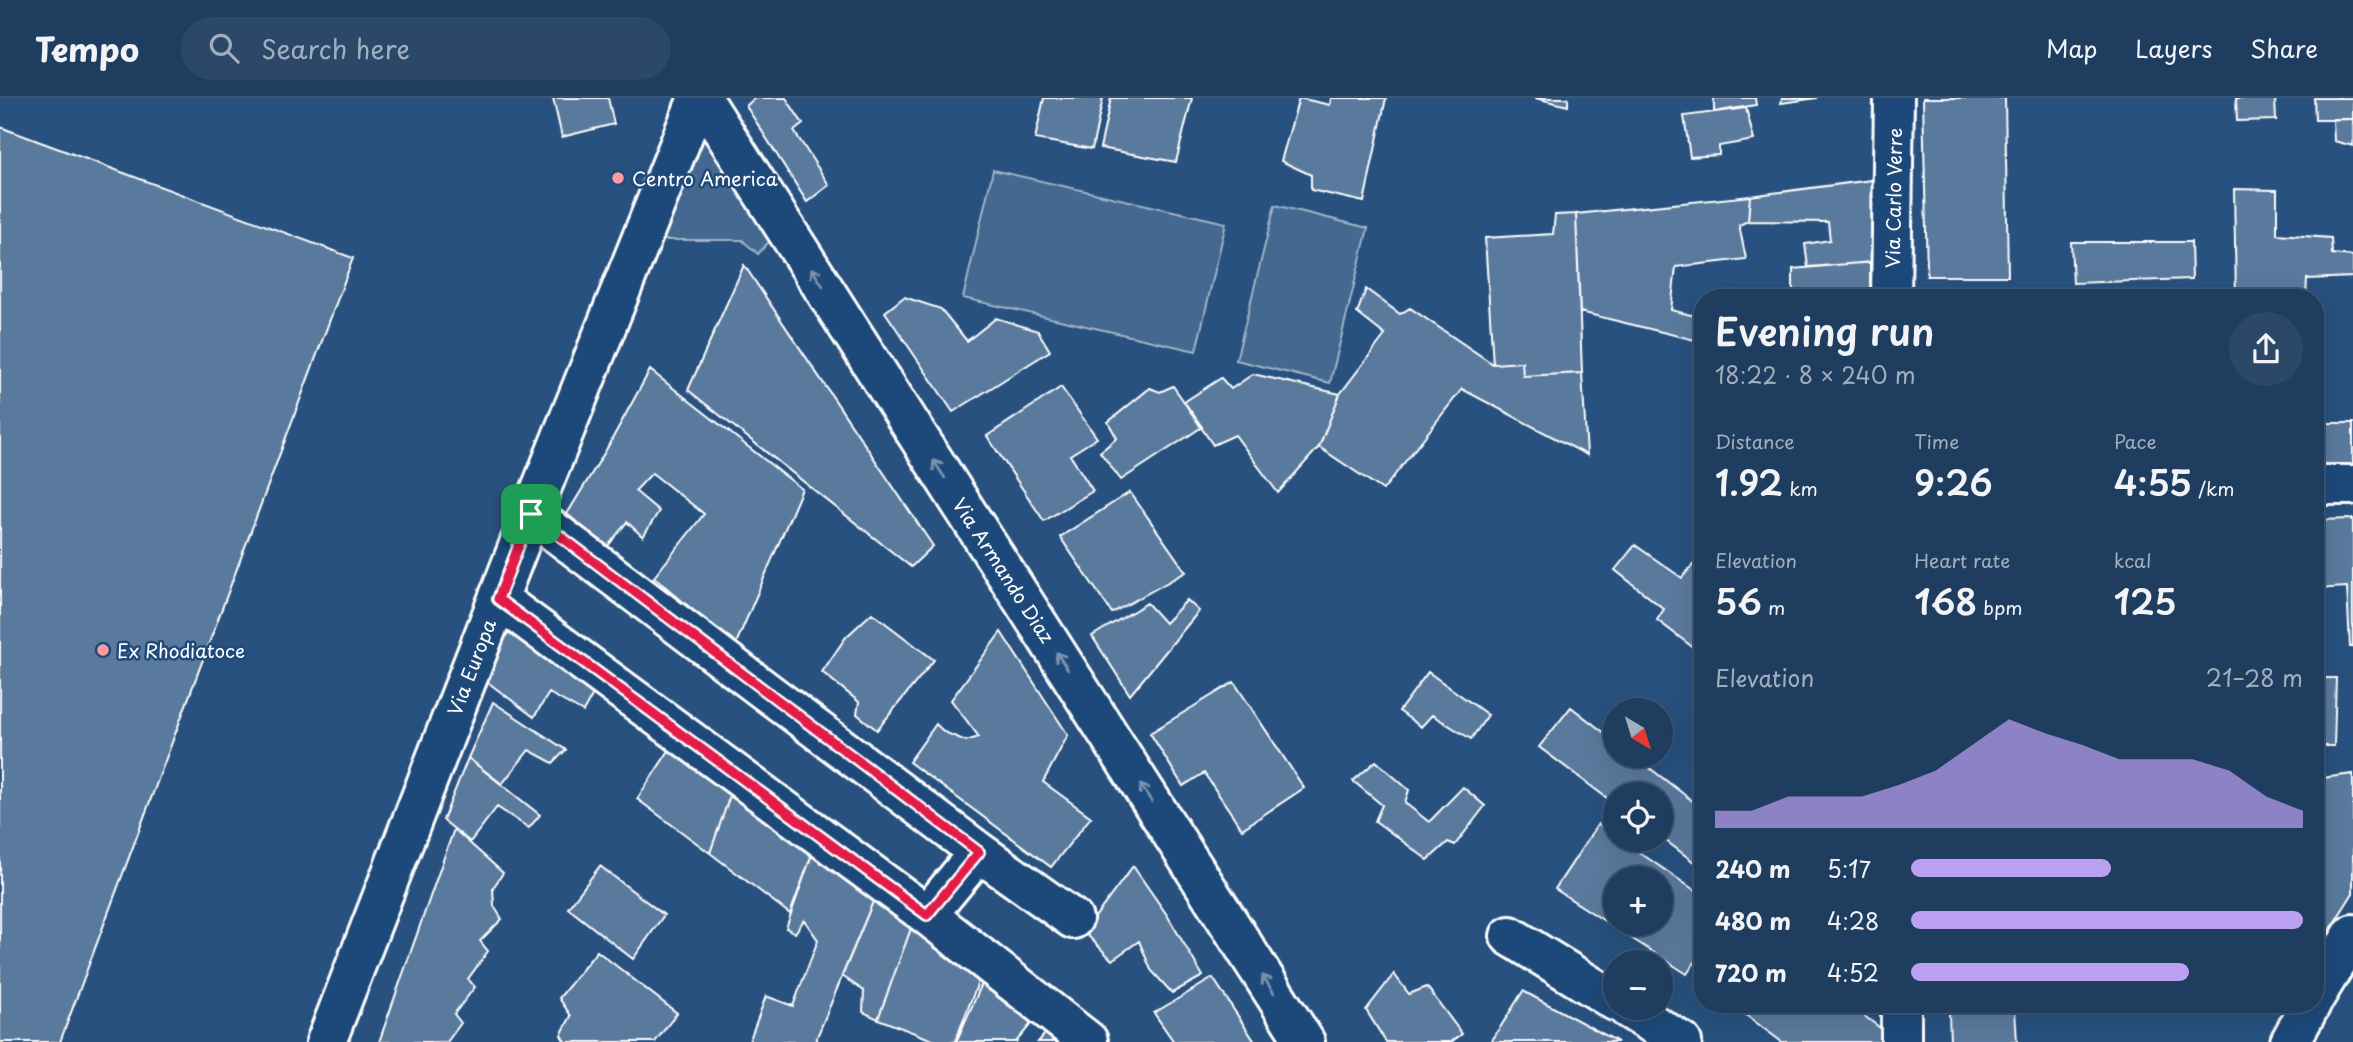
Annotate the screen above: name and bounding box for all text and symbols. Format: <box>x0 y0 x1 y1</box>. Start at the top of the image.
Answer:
search box <box>181 17 671 80</box>
text: Tempo <box>35 23 139 73</box>
icon: search <box>205 29 243 67</box>
text: Search here <box>261 29 410 68</box>
text: Map <box>2046 30 2097 66</box>
text: Layers <box>2135 30 2212 66</box>
text: Share <box>2250 30 2318 66</box>
street label: Via Carlo Verre <box>1878 128 1908 268</box>
place label: Centro America <box>632 164 778 192</box>
marker: Centro America <box>610 170 626 186</box>
one-way arrow <box>809 268 823 288</box>
text: Evening run <box>1715 302 1934 359</box>
button: share <box>2229 312 2303 386</box>
text: 18:22 · 8 × 240 m <box>1715 357 1916 392</box>
text: Distance <box>1715 427 1795 455</box>
text: Time <box>1914 427 1959 455</box>
text: Pace <box>2114 427 2157 455</box>
text: 1.92 <box>1715 455 1783 508</box>
text: 9:26 <box>1914 455 1993 508</box>
text: 4:55 <box>2114 455 2192 508</box>
one-way arrow <box>932 460 947 479</box>
text: km <box>1783 474 1818 502</box>
text: /km <box>2192 474 2235 502</box>
pin <box>501 484 561 544</box>
street label: Via Armando Diaz <box>946 492 1062 648</box>
icon: arrive <box>512 495 550 533</box>
text: Elevation <box>1715 546 1797 574</box>
text: Heart rate <box>1914 546 2010 574</box>
text: kcal <box>2114 546 2152 574</box>
text: 56 <box>1715 574 1762 627</box>
text: 168 <box>1914 574 1977 627</box>
text: 125 <box>2114 574 2177 627</box>
text: m <box>1762 593 1785 621</box>
text: bpm <box>1977 593 2023 621</box>
street label: Via Europa <box>440 614 503 719</box>
place label: Ex Rhodiatoce <box>117 636 245 664</box>
marker: Ex Rhodiatoce <box>95 642 111 658</box>
one-way arrow <box>1054 652 1069 671</box>
text: Elevation <box>1715 660 1814 695</box>
text: 21–28 m <box>2206 660 2303 695</box>
north arrow <box>1603 698 1673 768</box>
map controls <box>1603 698 1673 1020</box>
button: locate <box>1603 782 1673 852</box>
one-way arrow <box>1139 783 1153 803</box>
text: 240 m <box>1715 851 1791 886</box>
text: 5:17 <box>1827 851 1871 886</box>
button: + <box>1603 866 1673 936</box>
text: 480 m <box>1715 903 1791 938</box>
text: 4:28 <box>1827 903 1879 938</box>
button: − <box>1603 950 1673 1020</box>
text: 720 m <box>1715 955 1787 990</box>
text: 4:52 <box>1827 955 1879 990</box>
one-way arrow <box>1261 975 1275 995</box>

